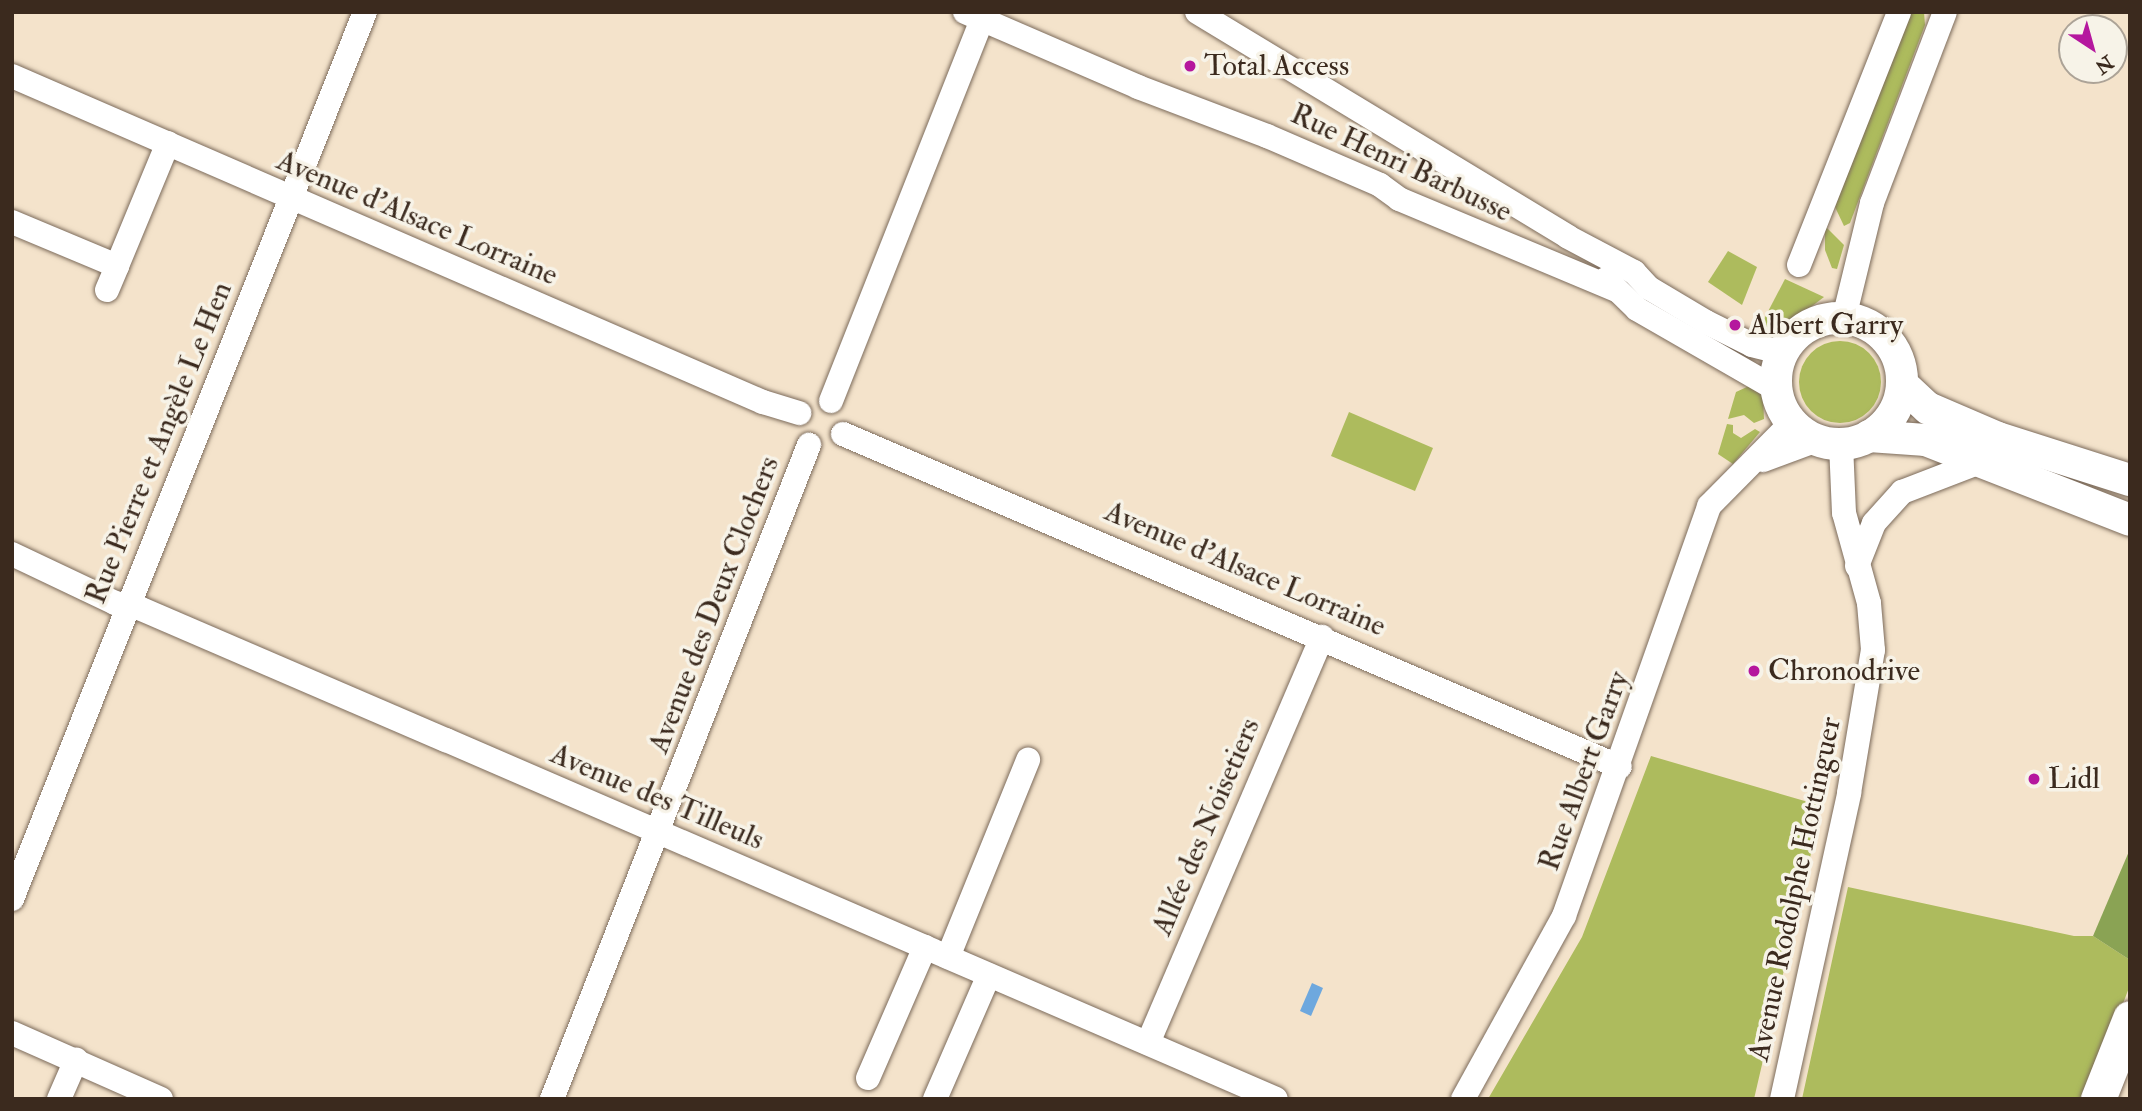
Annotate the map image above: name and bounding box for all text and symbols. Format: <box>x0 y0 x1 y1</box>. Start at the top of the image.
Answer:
north arrow <box>2058 14 2128 84</box>
place label: Total Access <box>1204 48 1349 84</box>
text: N <box>2090 50 2118 79</box>
marker: Total Access <box>1182 58 1198 74</box>
street label: Rue Henri Barbusse <box>1285 96 1517 230</box>
street label: Avenue d'Alsace Lorraine <box>271 142 563 294</box>
street label: Rue Pierre et Angèle Le Hen <box>78 277 240 609</box>
place label: Albert Garry <box>1749 307 1903 343</box>
marker: Albert Garry <box>1727 317 1743 333</box>
street label: Avenue des Deux Clochers <box>641 452 787 758</box>
street label: Avenue d'Alsace Lorraine <box>1099 493 1391 645</box>
place label: Chronodrive <box>1768 653 1920 689</box>
marker: Chronodrive <box>1746 663 1762 679</box>
street label: Rue Albert Garry <box>1531 666 1637 876</box>
street label: Allée des Noisetiers <box>1144 713 1268 941</box>
street label: Avenue Rodolphe Hottinguer <box>1741 714 1849 1064</box>
street label: Avenue des Tilleuls <box>545 736 769 858</box>
place label: Lidl <box>2048 761 2100 797</box>
marker: Lidl <box>2026 771 2042 787</box>

